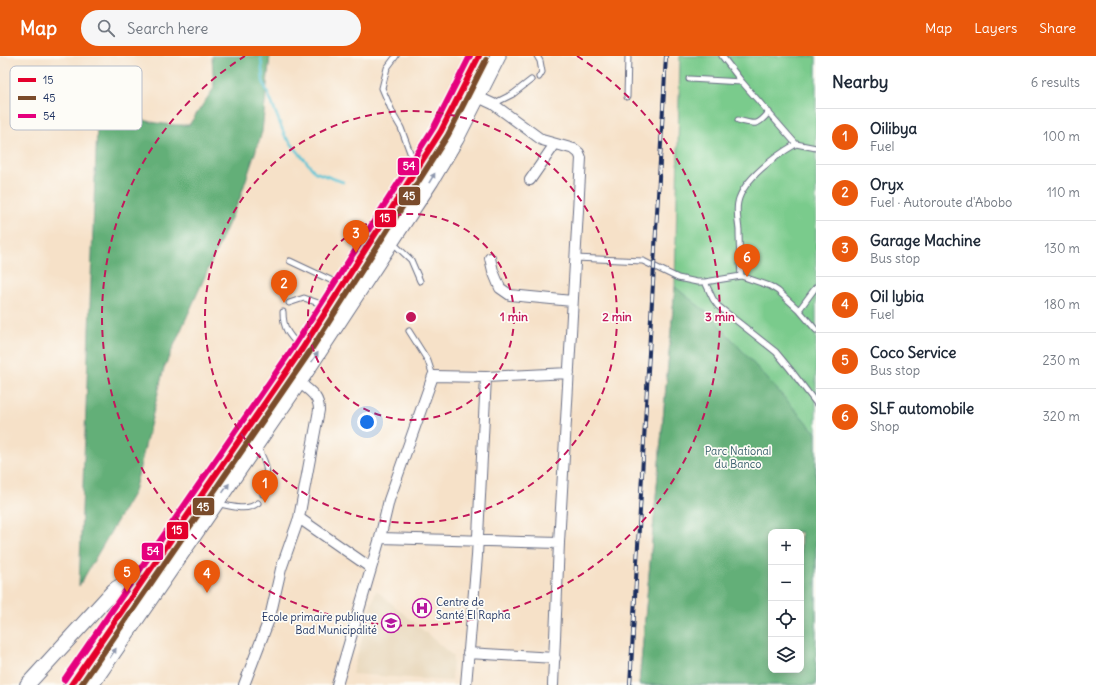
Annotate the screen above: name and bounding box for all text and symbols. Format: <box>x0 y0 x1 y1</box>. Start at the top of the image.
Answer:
search box <box>81 10 361 46</box>
text: Map <box>20 16 57 40</box>
icon: search <box>95 17 117 39</box>
text: Search here <box>127 19 208 38</box>
text: Map <box>925 19 952 37</box>
text: Layers <box>974 19 1017 37</box>
text: Share <box>1039 19 1076 37</box>
legend <box>10 66 142 130</box>
text: Nearby <box>832 71 888 93</box>
text: 15 <box>43 73 54 87</box>
text: 6 results <box>1031 74 1080 91</box>
text: 45 <box>43 91 56 105</box>
text: 54 <box>43 109 56 123</box>
text: Oilibya <box>870 119 917 138</box>
text: 1 <box>842 128 848 145</box>
text: 100 m <box>1043 128 1080 145</box>
text: Fuel <box>870 138 894 155</box>
line badge: 54 <box>397 157 420 176</box>
text: 54 <box>403 159 416 173</box>
one-way arrow <box>429 172 436 184</box>
text: Oryx <box>870 175 904 194</box>
text: 2 <box>841 184 849 201</box>
text: 110 m <box>1047 184 1080 201</box>
line badge: 45 <box>398 186 421 206</box>
text: 45 <box>403 189 415 203</box>
text: Fuel · Autoroute d'Abobo <box>870 194 1012 211</box>
line badge: 15 <box>374 209 397 228</box>
text: 15 <box>380 211 390 225</box>
pin: 3 <box>343 220 369 253</box>
text: Garage Machine <box>870 231 981 250</box>
text: 3 <box>841 240 849 257</box>
text: 130 m <box>1044 240 1080 257</box>
pin: 6 <box>734 244 760 277</box>
text: Bus stop <box>870 250 920 267</box>
pin: 2 <box>271 270 297 303</box>
text: Oil lybia <box>870 287 924 306</box>
text: 4 <box>841 296 849 313</box>
text: 180 m <box>1044 296 1080 313</box>
text: Fuel <box>870 306 894 323</box>
text: 1 min <box>500 309 528 324</box>
text: 2 min <box>602 309 632 324</box>
text: 3 min <box>705 309 735 324</box>
centre of rings <box>404 310 418 324</box>
text: Coco Service <box>870 343 956 362</box>
one-way arrow <box>311 352 319 363</box>
text: 5 <box>841 352 849 369</box>
text: 230 m <box>1042 352 1080 369</box>
text: Bus stop <box>870 362 920 379</box>
text: SLF automobile <box>870 399 974 418</box>
text: 6 <box>841 408 849 425</box>
text: 320 m <box>1042 408 1080 425</box>
your location <box>357 412 377 432</box>
text: Shop <box>870 418 899 435</box>
park label: Parc National du Banco <box>705 444 771 471</box>
pin: 1 <box>252 470 278 503</box>
one-way arrow <box>222 483 230 493</box>
line badge: 45 <box>192 497 215 516</box>
text: 45 <box>197 500 209 514</box>
line badge: 15 <box>166 521 189 540</box>
text: 15 <box>172 523 182 537</box>
map controls <box>768 529 804 673</box>
button: + <box>768 529 804 565</box>
line badge: 54 <box>141 542 164 561</box>
text: 54 <box>147 544 160 558</box>
pin: 5 <box>114 559 140 592</box>
pin: 4 <box>194 560 220 593</box>
button: − <box>768 565 804 601</box>
place label: Centre de Santé El Rapha <box>436 595 510 622</box>
hospital icon: Centre de Santé El Rapha <box>411 597 433 619</box>
button: locate <box>768 601 804 637</box>
place label: Ecole primaire publique Bad Municipalité <box>262 610 377 637</box>
school or university icon: Ecole primaire publique Bad Municipalité <box>380 612 402 634</box>
button: layers <box>768 637 804 673</box>
one-way arrow <box>109 648 117 658</box>

